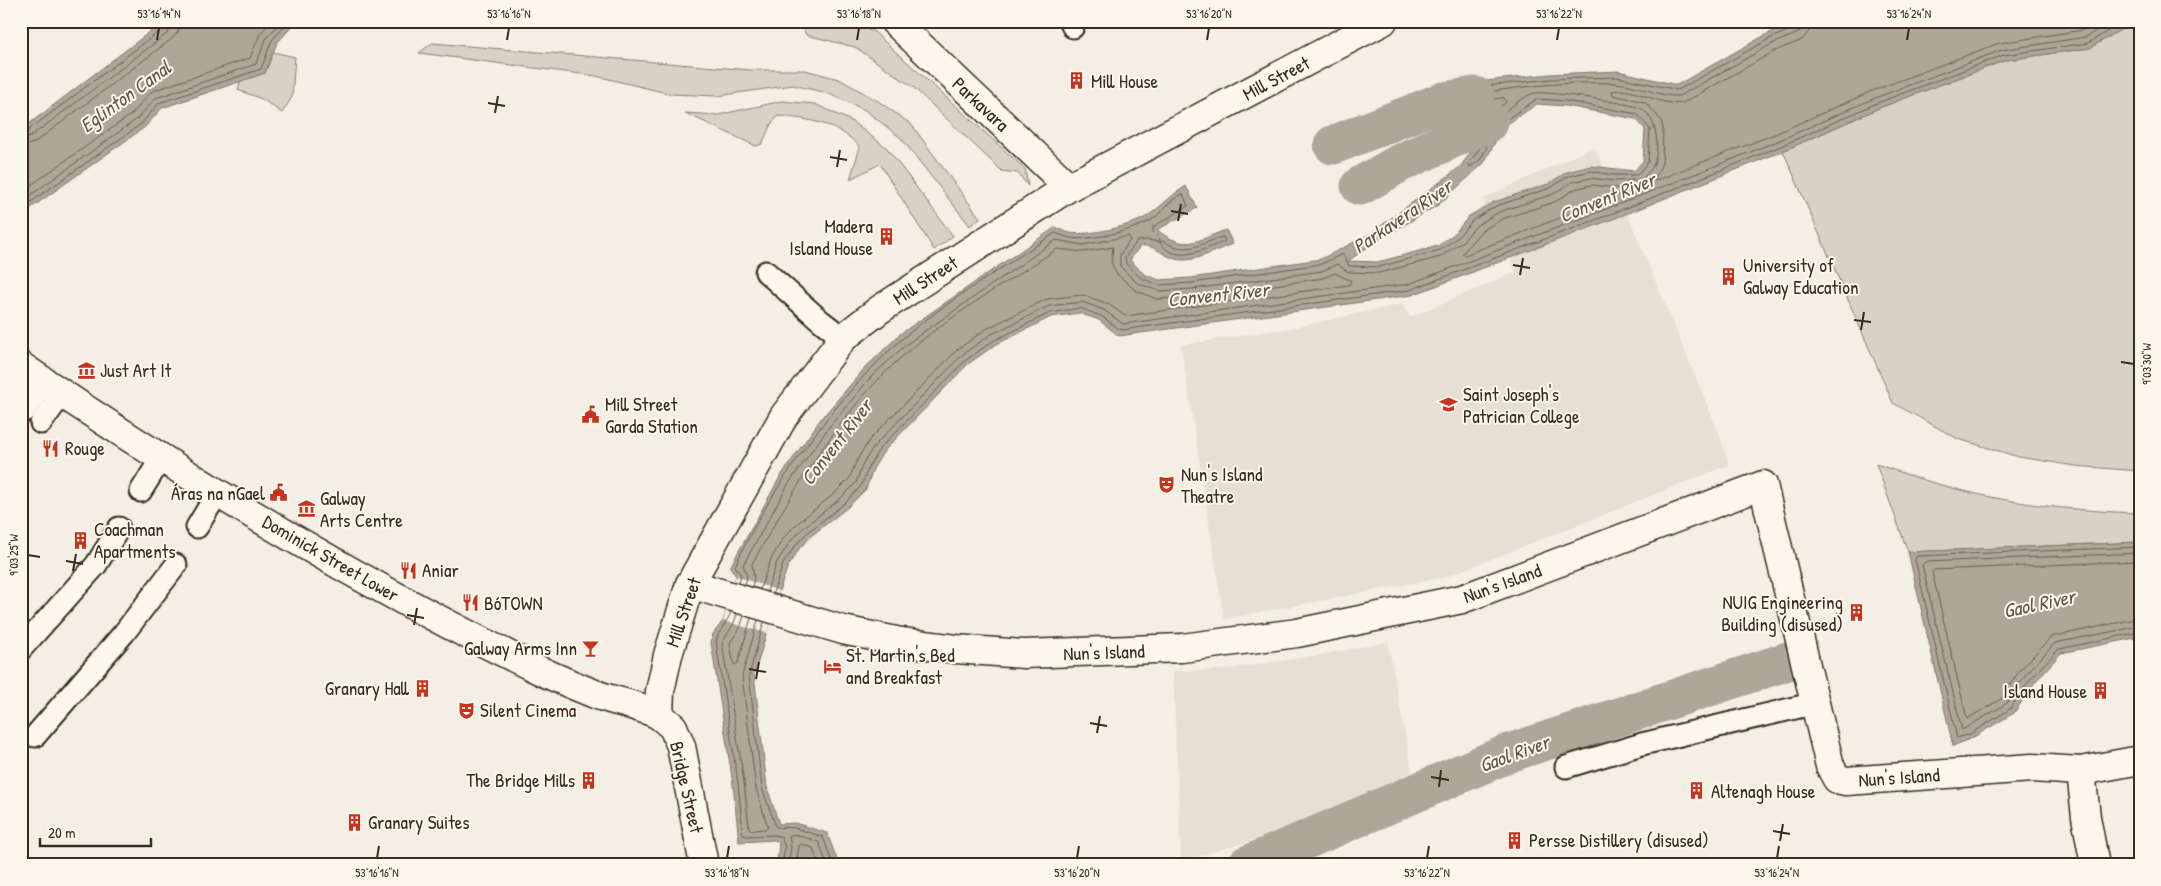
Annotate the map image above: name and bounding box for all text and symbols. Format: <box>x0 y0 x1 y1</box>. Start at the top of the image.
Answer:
text: 53°16'14"N <box>137 5 181 22</box>
text: 53°16'16"N <box>487 5 531 22</box>
text: 53°16'18"N <box>837 5 881 22</box>
text: 53°16'20"N <box>1186 5 1232 22</box>
text: 53°16'22"N <box>1536 5 1582 22</box>
text: 53°16'24"N <box>1887 5 1931 22</box>
street label: Mill Street <box>1238 49 1314 106</box>
water label: Eglinton Canal <box>74 53 178 139</box>
place label: Mill House <box>1091 68 1159 94</box>
street label: Parkavara <box>947 71 1016 137</box>
building icon: Mill House <box>1067 71 1087 91</box>
water label: Convent River <box>1555 165 1661 229</box>
water label: Parkavera River <box>1347 171 1459 259</box>
place label: Madera Island House <box>789 213 874 261</box>
building icon: Madera Island House <box>877 227 897 247</box>
street label: Mill Street <box>888 249 963 311</box>
place label: University of Galway Education <box>1743 252 1859 300</box>
building icon: University of Galway Education <box>1719 266 1739 286</box>
water label: Convent River <box>1166 275 1272 313</box>
text: 9°03'30"W <box>2138 343 2155 385</box>
place label: Just Art It <box>100 357 172 383</box>
museum icon: Just Art It <box>76 360 96 380</box>
place label: Saint Joseph's Patrician College <box>1463 381 1580 429</box>
place label: Mill Street Garda Station <box>605 391 698 439</box>
water label: Convent River <box>794 392 879 490</box>
school or university icon: Saint Joseph's Patrician College <box>1439 395 1459 415</box>
public building icon: Mill Street Garda Station <box>581 405 601 425</box>
place label: Rouge <box>65 435 105 461</box>
restaurant icon: Rouge <box>41 438 61 458</box>
place label: Nun's Island Theatre <box>1181 461 1263 509</box>
theatre icon: Nun's Island Theatre <box>1157 475 1177 495</box>
place label: Áras na nGael <box>171 480 266 506</box>
public building icon: Áras na nGael <box>269 483 289 503</box>
place label: Galway Arts Centre <box>320 485 403 533</box>
museum icon: Galway Arts Centre <box>296 499 316 519</box>
street label: Dominick Street Lower <box>258 508 404 608</box>
place label: Coachman Apartments <box>94 516 176 564</box>
building icon: Coachman Apartments <box>70 530 90 550</box>
text: 9°03'25"W <box>5 534 22 576</box>
place label: Aniar <box>422 557 460 583</box>
street label: Nun's Island <box>1459 557 1545 609</box>
restaurant icon: Aniar <box>398 560 418 580</box>
street label: Mill Street <box>659 573 707 650</box>
water label: Gaol River <box>2001 582 2080 624</box>
place label: NUIG Engineering Building (disused) <box>1721 589 1843 637</box>
place label: BóTOWN <box>484 590 543 616</box>
restaurant icon: BóTOWN <box>460 593 480 613</box>
building icon: NUIG Engineering Building (disused) <box>1847 603 1867 623</box>
place label: Galway Arms Inn <box>464 635 577 661</box>
bar icon: Galway Arms Inn <box>581 638 601 658</box>
street label: Nun's Island <box>1063 638 1146 666</box>
place label: St. Martin's Bed and Breakfast <box>846 642 955 690</box>
hotel icon: St. Martin's Bed and Breakfast <box>822 656 842 676</box>
place label: Granary Hall <box>325 675 410 701</box>
building icon: Granary Hall <box>413 678 433 698</box>
place label: Island House <box>2003 678 2087 704</box>
building icon: Island House <box>2091 681 2111 701</box>
place label: Silent Cinema <box>480 697 577 723</box>
theatre icon: Silent Cinema <box>456 700 476 720</box>
water label: Gaol River <box>1475 727 1555 778</box>
street label: Bridge Street <box>664 739 710 836</box>
street label: Nun's Island <box>1857 761 1941 793</box>
place label: The Bridge Mills <box>466 767 575 793</box>
building icon: The Bridge Mills <box>579 770 599 790</box>
place label: Altenagh House <box>1711 778 1816 804</box>
building icon: Altenagh House <box>1687 781 1707 801</box>
place label: Granary Suites <box>368 809 470 835</box>
building icon: Granary Suites <box>344 812 364 832</box>
scale bar <box>40 816 151 848</box>
text: 20 m <box>48 822 75 843</box>
place label: Persse Distillery (disused) <box>1529 827 1709 853</box>
building icon: Persse Distillery (disused) <box>1505 830 1525 850</box>
text: 53°16'16"N <box>355 864 399 881</box>
text: 53°16'18"N <box>705 864 749 881</box>
text: 53°16'20"N <box>1054 864 1100 881</box>
text: 53°16'22"N <box>1404 864 1450 881</box>
text: 53°16'24"N <box>1755 864 1799 881</box>

